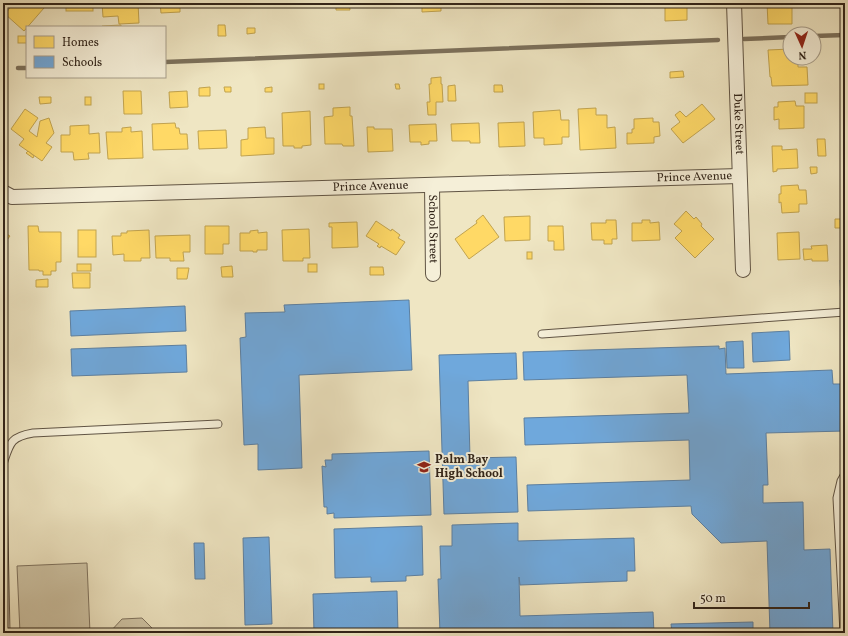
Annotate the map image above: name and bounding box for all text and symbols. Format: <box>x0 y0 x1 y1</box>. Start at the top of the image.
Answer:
legend <box>26 26 166 78</box>
north arrow <box>782 26 822 66</box>
text: Homes <box>62 35 99 51</box>
text: N <box>798 47 807 62</box>
text: Schools <box>62 55 102 71</box>
street label: Duke Street <box>729 93 747 155</box>
street label: Prince Avenue <box>656 168 733 186</box>
street label: Prince Avenue <box>333 178 409 196</box>
street label: School Street <box>424 194 441 264</box>
place label: Palm Bay High School <box>435 452 503 482</box>
school or university icon: Palm Bay High School <box>416 459 432 475</box>
scale bar <box>694 584 809 610</box>
text: 50 m <box>700 591 726 607</box>

